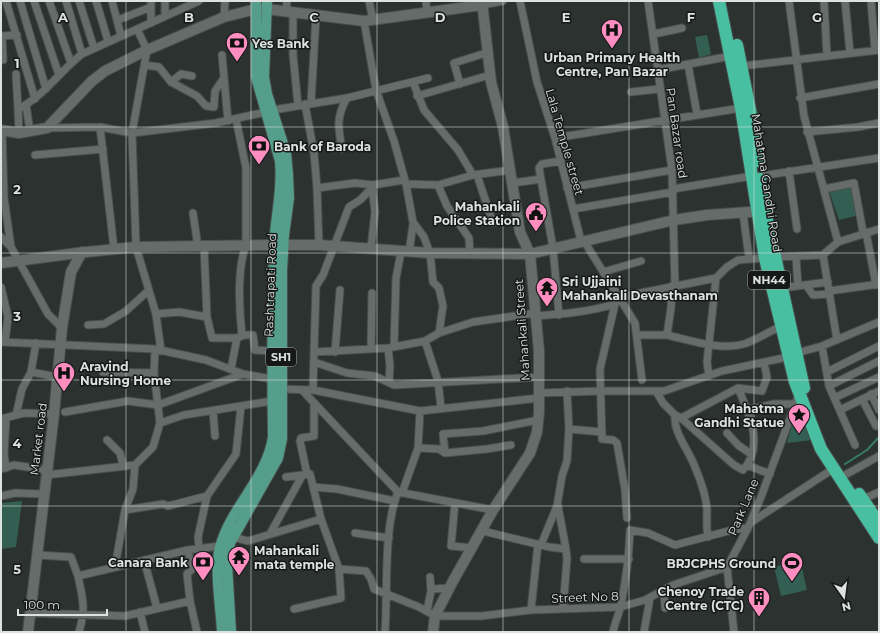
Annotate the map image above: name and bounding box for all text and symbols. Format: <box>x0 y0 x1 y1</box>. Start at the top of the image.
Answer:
text: A <box>57 9 69 25</box>
text: B <box>184 9 194 25</box>
text: C <box>309 9 319 25</box>
text: D <box>435 9 446 25</box>
text: E <box>562 9 571 25</box>
text: F <box>687 9 695 25</box>
text: G <box>812 9 822 25</box>
hospital icon: Urban Primary Health Centre, Pan Bazar <box>599 17 625 50</box>
bank icon: Yes Bank <box>224 30 250 63</box>
place label: Yes Bank <box>251 36 310 51</box>
place label: Urban Primary Health Centre, Pan Bazar <box>544 50 680 79</box>
text: 1 <box>14 55 20 71</box>
street label: Lala Temple street <box>543 87 587 197</box>
street label: Pan Bazar road <box>663 87 691 179</box>
street label: Mahatma Gandhi Road <box>749 113 785 253</box>
bank icon: Bank of Baroda <box>246 133 272 166</box>
place label: Bank of Baroda <box>274 139 371 154</box>
text: 2 <box>13 181 21 197</box>
place label: Mahankali Police Station <box>433 199 520 228</box>
public building icon: Mahankali Police Station <box>523 200 549 233</box>
street label: Rashtrapati Road <box>261 233 279 337</box>
road number: NH44 <box>748 271 790 289</box>
place label: Sri Ujjaini Mahankali Devasthanam <box>562 274 718 303</box>
temple icon: Sri Ujjaini Mahankali Devasthanam <box>534 275 560 308</box>
street label: Mahankali Street <box>511 279 533 381</box>
text: 3 <box>12 308 21 324</box>
road number: SH1 <box>266 348 296 366</box>
place label: Aravind Nursing Home <box>79 359 171 388</box>
hospital icon: Aravind Nursing Home <box>51 360 77 393</box>
place label: Mahatma Gandhi Statue <box>694 401 784 430</box>
street label: Market road <box>26 402 50 476</box>
place icon: Mahatma Gandhi Statue <box>786 402 812 435</box>
text: 4 <box>13 435 22 451</box>
street label: Park Lane <box>724 476 762 538</box>
place label: Mahankali mata temple <box>254 543 335 572</box>
temple icon: Mahankali mata temple <box>226 544 252 577</box>
bank icon: Canara Bank <box>190 549 216 582</box>
sports icon: BRJCPHS Ground <box>779 550 805 583</box>
place label: Canara Bank <box>108 555 188 570</box>
place label: BRJCPHS Ground <box>666 556 776 571</box>
text: 5 <box>13 561 21 577</box>
north arrow <box>824 577 864 617</box>
place label: Chenoy Trade Centre (CTC) <box>658 584 744 613</box>
building icon: Chenoy Trade Centre (CTC) <box>746 585 772 618</box>
street label: Street No 8 <box>551 588 619 606</box>
scale bar <box>18 591 107 617</box>
text: 100 m <box>24 597 60 612</box>
text: N <box>840 599 852 615</box>

